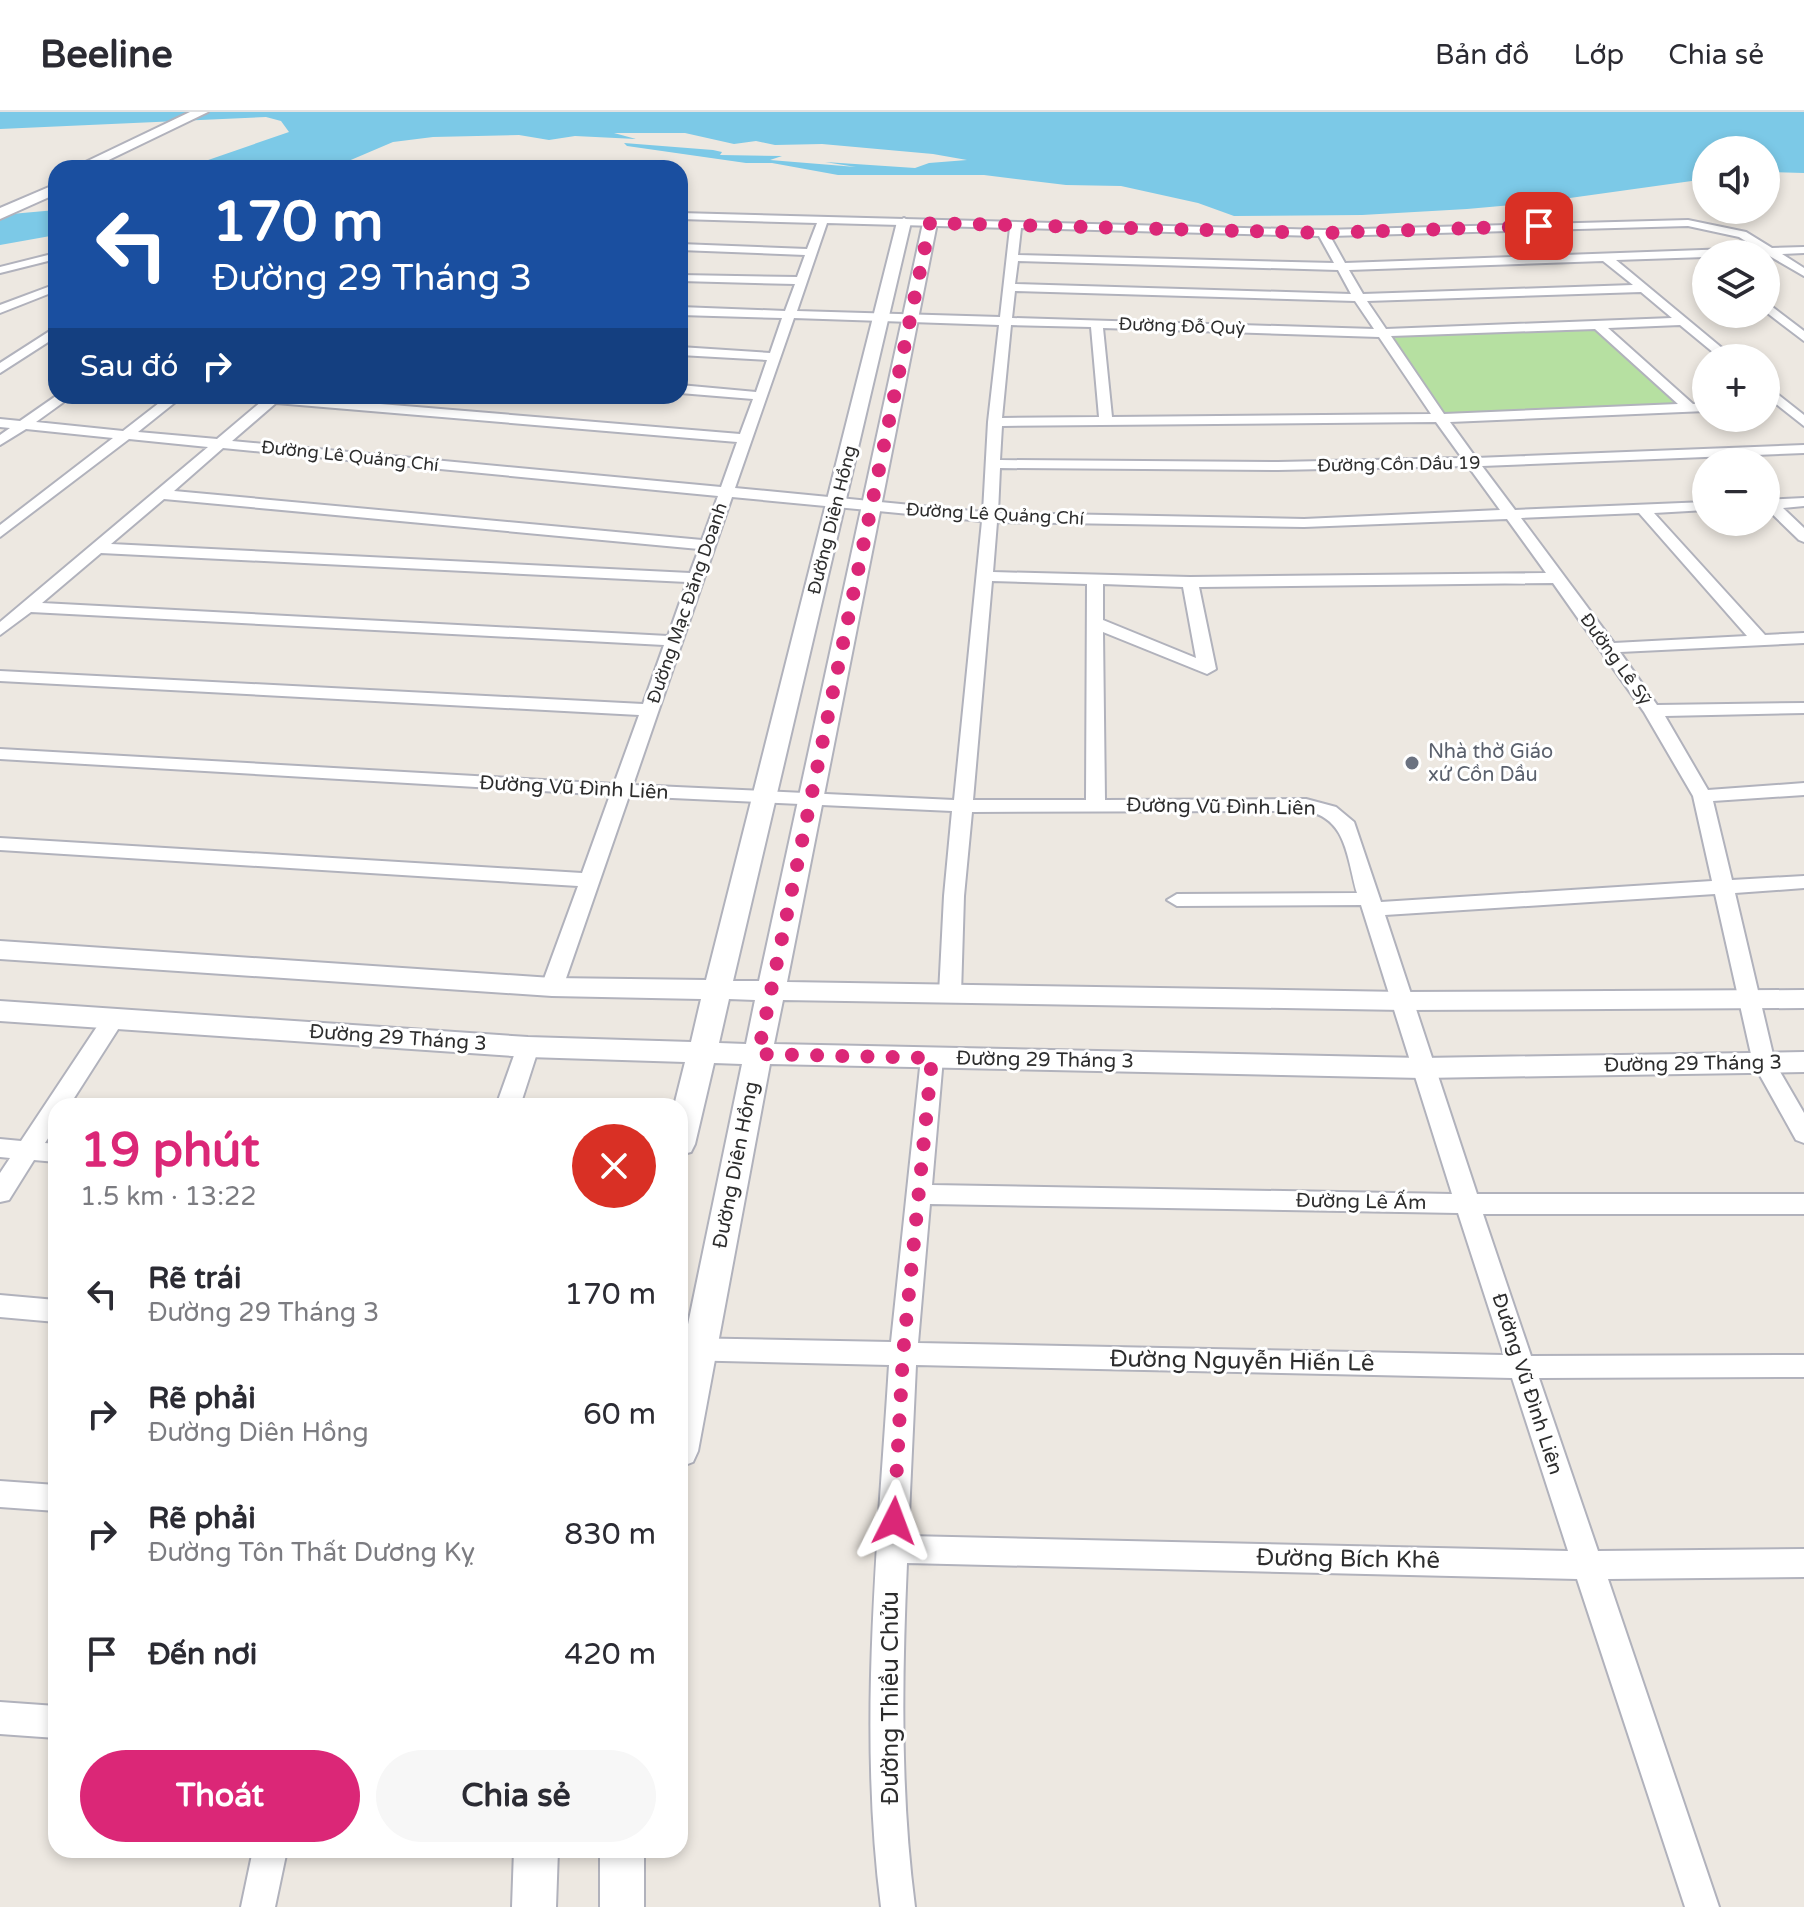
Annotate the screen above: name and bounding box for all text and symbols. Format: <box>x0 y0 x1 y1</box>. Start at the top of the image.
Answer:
text: Beeline <box>40 32 173 78</box>
text: Bản đồ <box>1435 38 1529 72</box>
text: Lớp <box>1573 38 1624 72</box>
text: Chia sẻ <box>1668 38 1764 72</box>
map controls <box>1692 136 1780 536</box>
button: sound <box>1692 136 1780 224</box>
text: 170 m <box>212 189 383 256</box>
icon: left <box>80 192 184 296</box>
pin <box>1505 192 1573 260</box>
icon: arrive <box>1517 204 1561 248</box>
button: layers <box>1692 240 1780 328</box>
text: Đường 29 Tháng 3 <box>212 257 532 300</box>
street label: Đường Đỗ Quỳ <box>1118 313 1246 339</box>
icon: right <box>195 344 239 388</box>
button: + <box>1692 344 1780 432</box>
text: Sau đó <box>80 348 179 385</box>
street label: Đường Lê Quảng Chí <box>260 436 440 476</box>
street label: Đường Diên Hồng <box>803 443 861 597</box>
button: − <box>1692 448 1780 536</box>
street label: Đường Cồn Dầu 19 <box>1317 452 1481 476</box>
street label: Đường Lê Quảng Chí <box>905 498 1085 530</box>
street label: Đường Mạc Đăng Doanh <box>642 500 732 706</box>
street label: Đường Lê Sỹ <box>1575 609 1657 709</box>
place label: Nhà thờ Giáo xứ Cồn Dầu <box>1428 740 1553 787</box>
marker: Nhà thờ Giáo xứ Cồn Dầu <box>1403 754 1421 772</box>
street label: Đường Vũ Đình Liên <box>479 771 669 805</box>
street label: Đường Vũ Đình Liên <box>1126 793 1316 821</box>
street label: Đường 29 Tháng 3 <box>308 1020 488 1056</box>
street label: Đường 29 Tháng 3 <box>956 1046 1134 1074</box>
street label: Đường 29 Tháng 3 <box>1604 1050 1782 1078</box>
street label: Đường Diên Hồng <box>708 1079 764 1251</box>
text: 19 phút <box>80 1122 260 1180</box>
button: close <box>572 1124 656 1208</box>
text: 1.5 km · 13:22 <box>80 1181 257 1212</box>
street label: Đường Lê Ấm <box>1295 1186 1427 1215</box>
text: Rẽ trái <box>148 1260 241 1297</box>
icon: left <box>80 1272 124 1316</box>
text: 170 m <box>564 1276 656 1313</box>
street label: Đường Vũ Đình Liên <box>1486 1290 1568 1478</box>
text: Đường 29 Tháng 3 <box>148 1297 379 1328</box>
street label: Đường Nguyễn Hiến Lê <box>1109 1344 1375 1378</box>
text: Rẽ phải <box>148 1380 256 1417</box>
icon: right <box>80 1392 124 1436</box>
text: 60 m <box>583 1396 656 1433</box>
text: Đường Diên Hồng <box>148 1417 369 1448</box>
position arrow <box>852 1479 936 1563</box>
text: Rẽ phải <box>148 1500 256 1537</box>
icon: right <box>80 1512 124 1556</box>
text: 830 m <box>564 1516 656 1553</box>
text: Đường Tôn Thất Dương Kỵ <box>148 1537 475 1568</box>
street label: Đường Bích Khê <box>1256 1543 1440 1575</box>
street label: Đường Thiều Chửu <box>876 1591 905 1805</box>
icon: arrive <box>80 1632 124 1676</box>
text: Đến nơi <box>148 1636 257 1673</box>
text: 420 m <box>564 1636 656 1673</box>
button: Thoát <box>80 1750 360 1842</box>
button: Chia sẻ <box>376 1750 656 1842</box>

